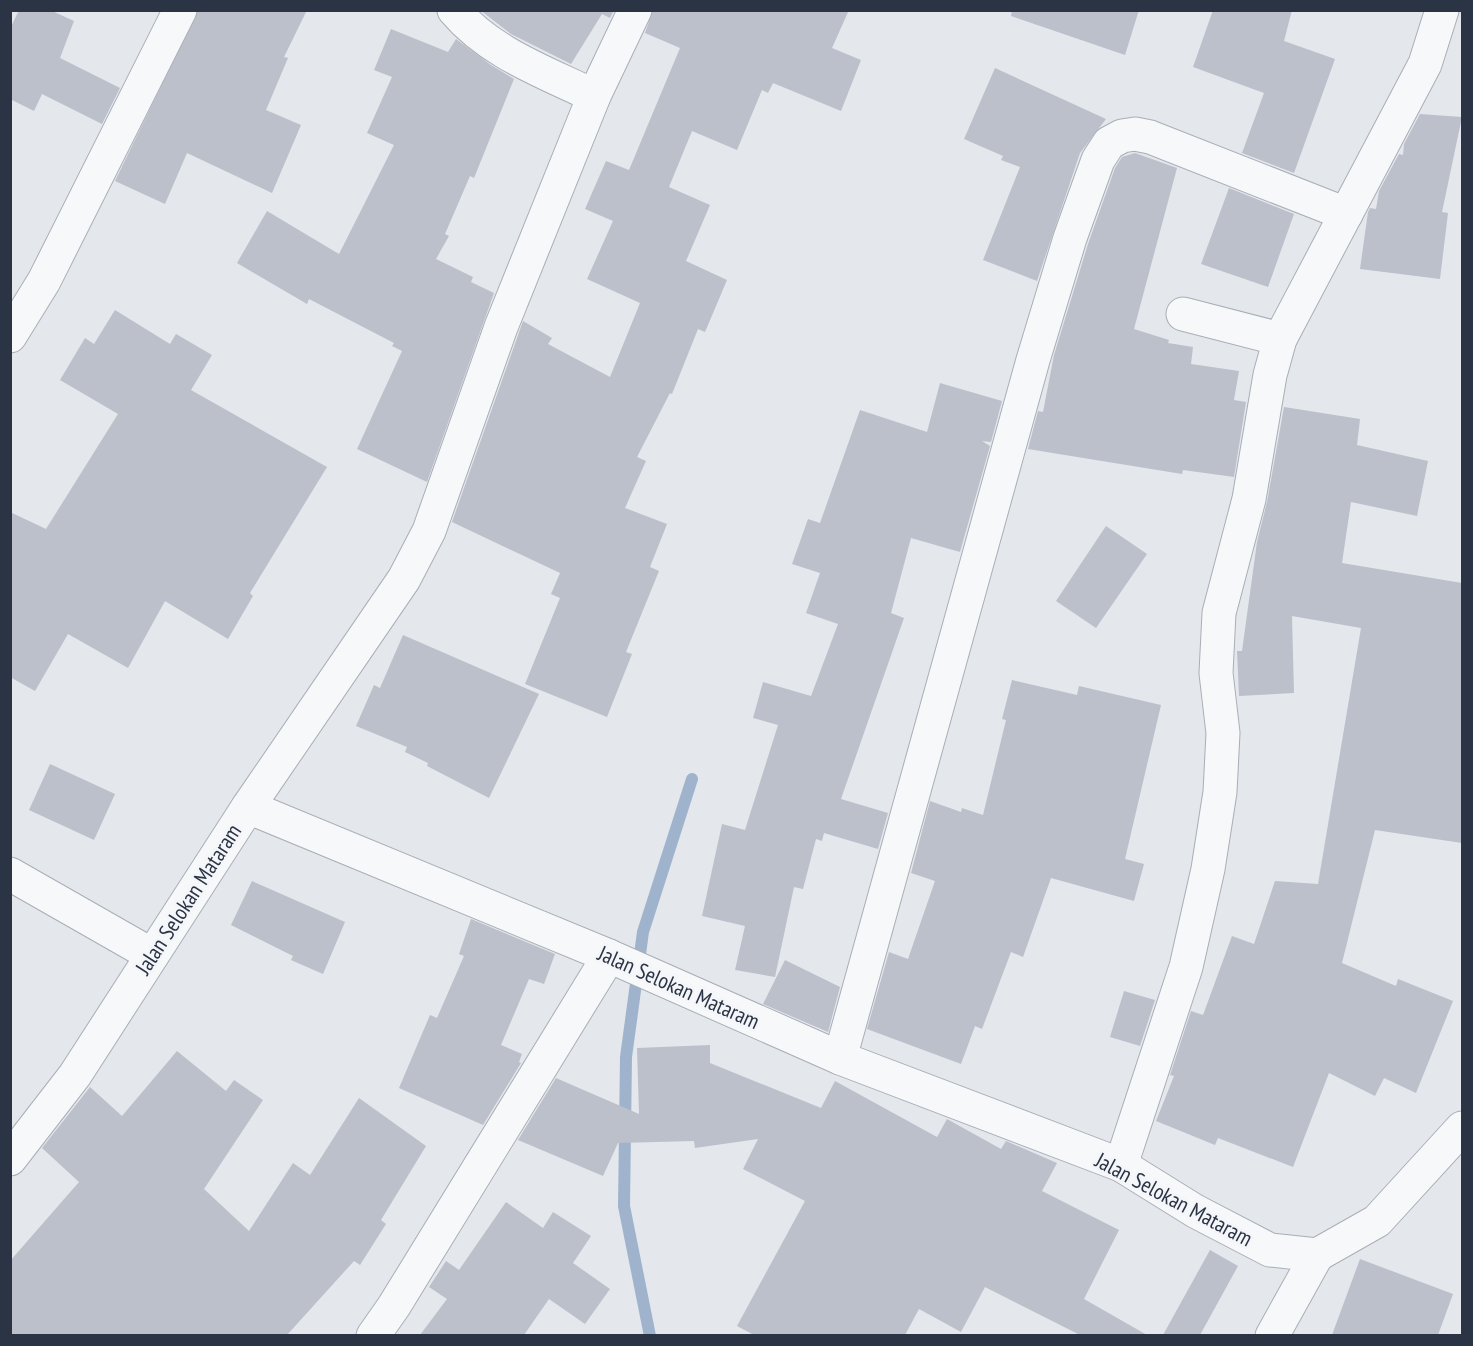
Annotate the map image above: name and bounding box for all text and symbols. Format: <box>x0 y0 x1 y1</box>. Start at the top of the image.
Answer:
street label: Jalan Selokan Mataram <box>128 818 247 980</box>
street label: Jalan Selokan Mataram <box>593 938 764 1035</box>
street label: Jalan Selokan Mataram <box>1090 1145 1257 1252</box>

